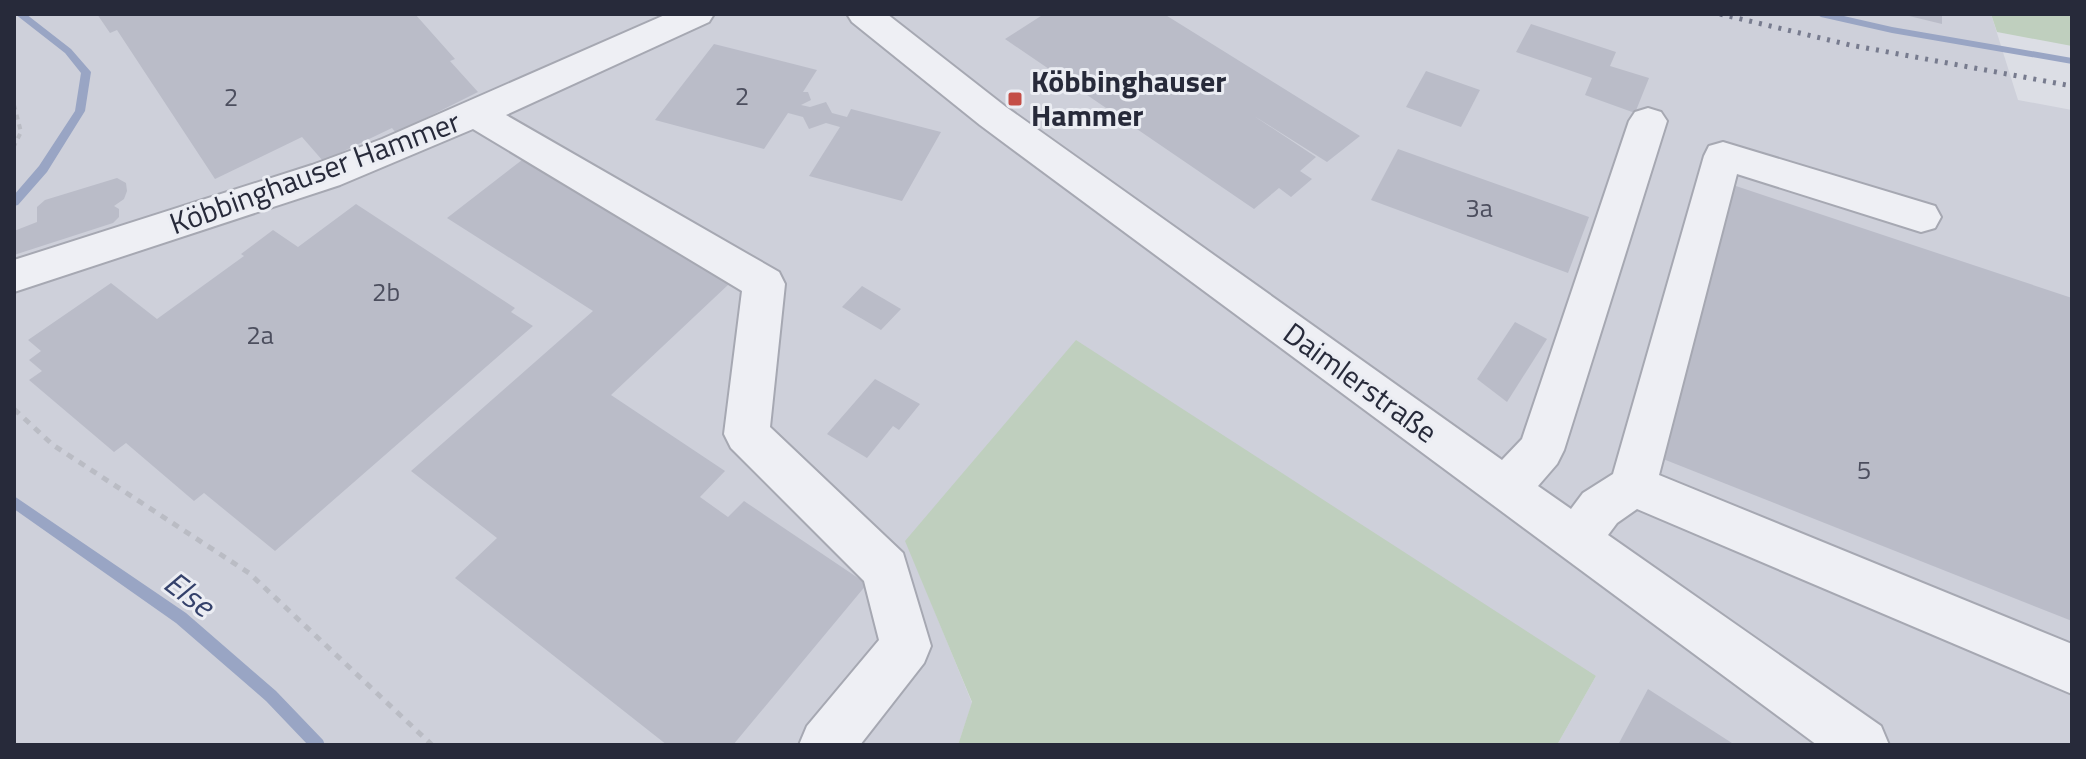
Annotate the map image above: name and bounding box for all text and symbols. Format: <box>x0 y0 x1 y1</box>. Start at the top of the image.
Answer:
place label: Köbbinghauser Hammer <box>1031 58 1226 138</box>
house number: 2 <box>735 76 749 115</box>
house number: 2 <box>224 77 238 116</box>
marker: Köbbinghauser Hammer <box>1006 90 1024 108</box>
street label: Köbbinghauser Hammer <box>163 98 466 246</box>
house number: 3a <box>1465 188 1493 227</box>
house number: 2b <box>372 272 400 311</box>
street label: Daimlerstraße <box>1274 310 1447 454</box>
house number: 2a <box>246 315 274 354</box>
house number: 5 <box>1857 450 1871 489</box>
water label: Else <box>155 559 226 629</box>

